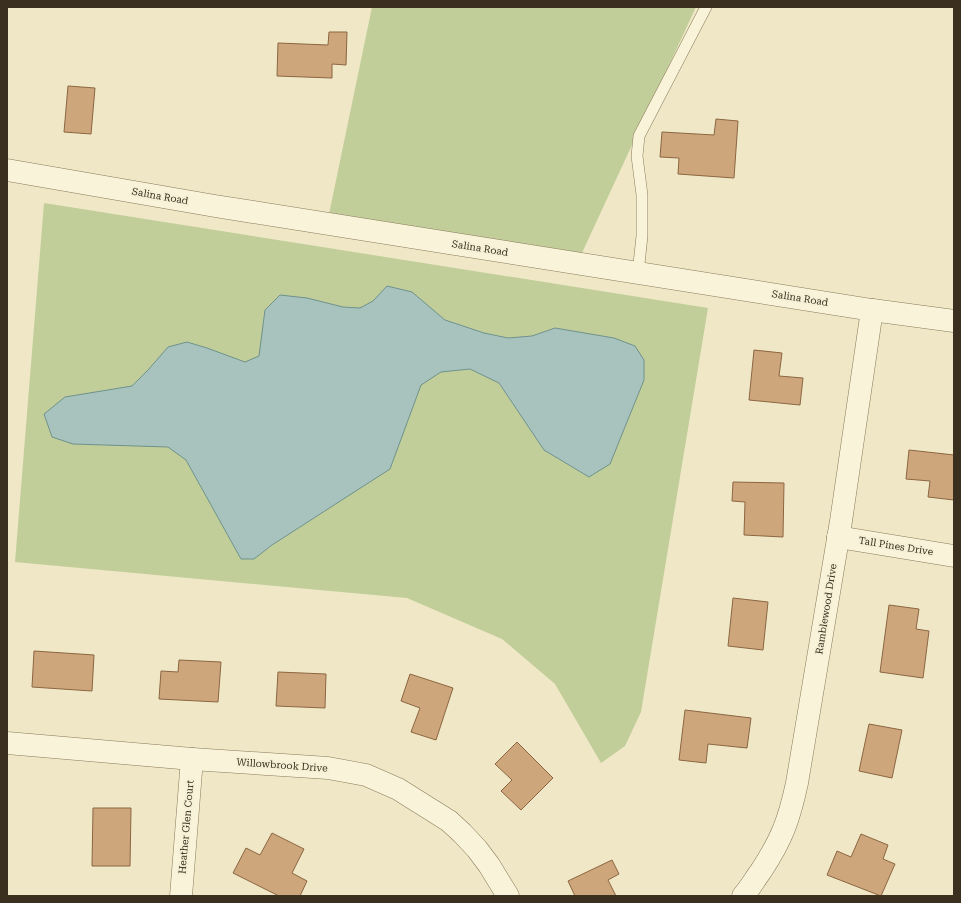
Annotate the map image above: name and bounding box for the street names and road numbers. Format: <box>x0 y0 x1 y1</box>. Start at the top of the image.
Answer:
street label: Salina Road <box>131 186 190 206</box>
street label: Salina Road <box>451 238 510 258</box>
street label: Salina Road <box>771 288 830 308</box>
street label: Tall Pines Drive <box>858 535 934 557</box>
street label: Ramblewood Drive <box>813 562 839 655</box>
street label: Willowbrook Drive <box>236 756 328 774</box>
street label: Heather Glen Court <box>176 779 196 874</box>

